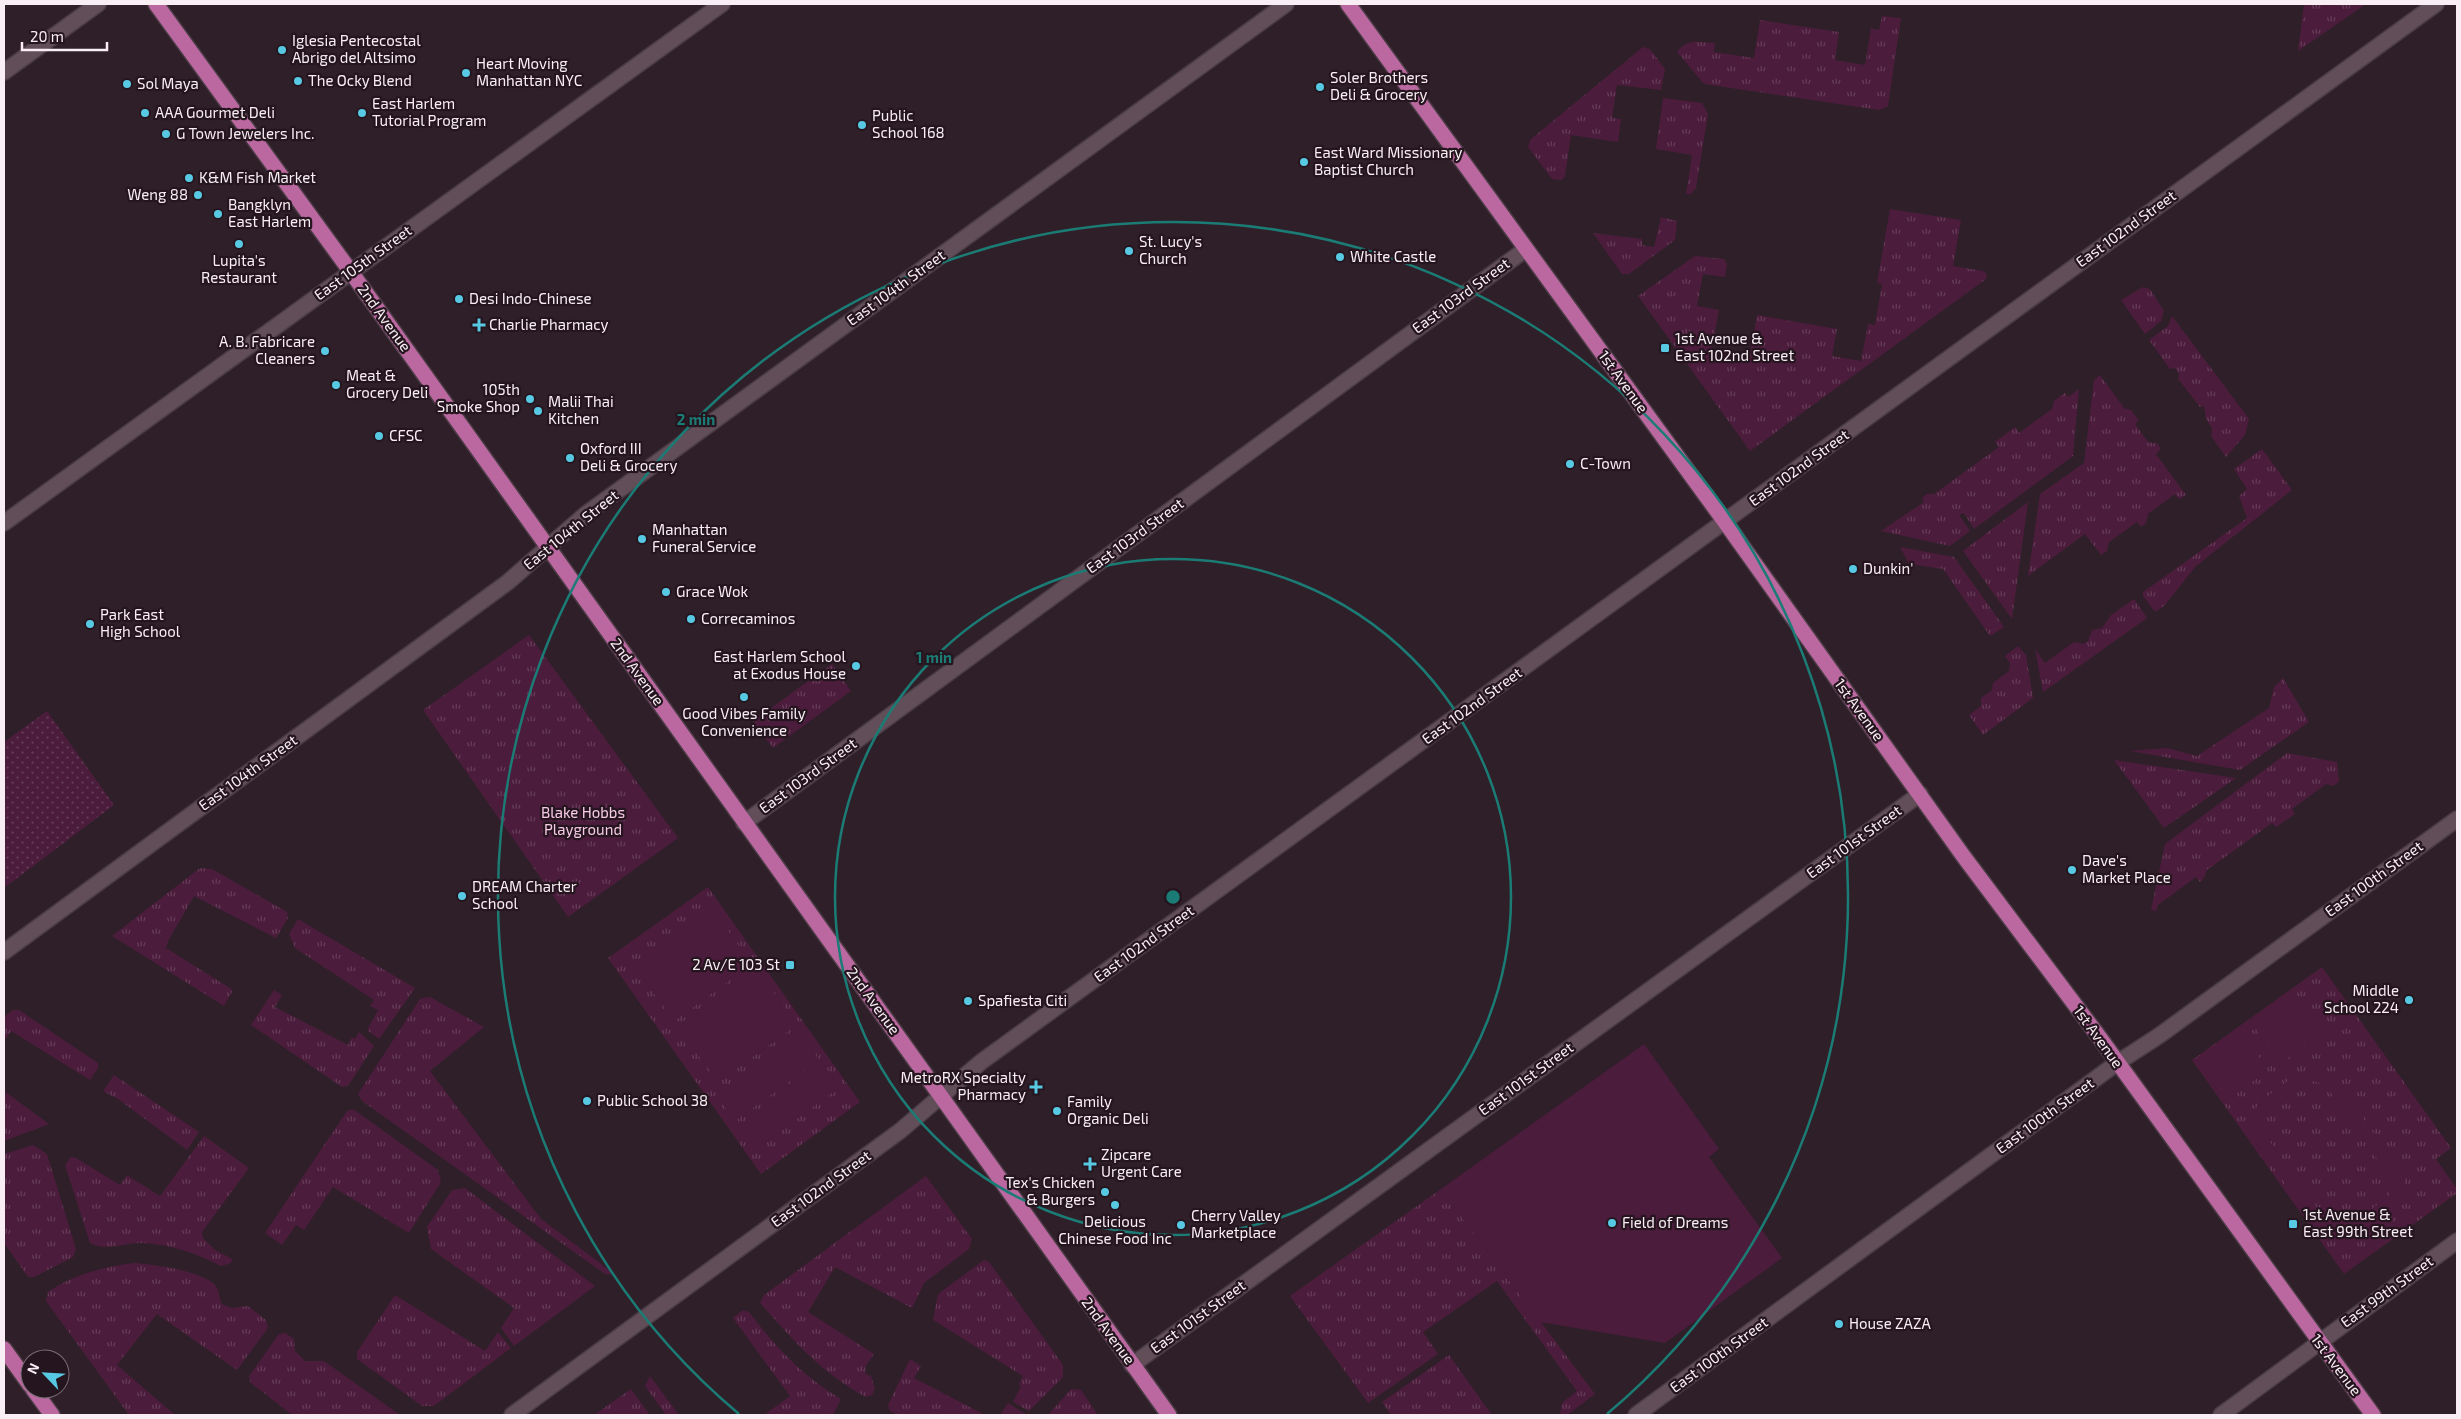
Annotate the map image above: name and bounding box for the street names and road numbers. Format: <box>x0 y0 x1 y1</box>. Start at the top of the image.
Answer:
street label: East 102nd Street <box>2072 186 2179 270</box>
street label: East 105th Street <box>310 221 415 304</box>
street label: East 104th Street <box>843 245 948 329</box>
street label: East 103rd Street <box>1408 254 1513 337</box>
street label: 2nd Avenue <box>354 280 415 355</box>
street label: 1st Avenue <box>1595 347 1652 416</box>
street label: East 102nd Street <box>1745 425 1852 509</box>
street label: East 104th Street <box>519 485 622 573</box>
street label: East 103rd Street <box>1082 494 1187 577</box>
street label: 2nd Avenue <box>607 634 668 709</box>
street label: East 102nd Street <box>1418 663 1525 747</box>
street label: 1st Avenue <box>1831 675 1888 744</box>
street label: East 104th Street <box>195 730 300 814</box>
street label: East 103rd Street <box>755 734 860 817</box>
street label: East 101st Street <box>1803 801 1905 882</box>
street label: East 100th Street <box>2321 836 2426 920</box>
street label: East 102nd Street <box>1090 901 1197 985</box>
street label: 2nd Avenue <box>843 963 904 1038</box>
street label: 1st Avenue <box>2070 1002 2127 1071</box>
street label: East 101st Street <box>1475 1038 1577 1119</box>
street label: East 100th Street <box>1992 1073 2097 1157</box>
street label: East 102nd Street <box>767 1146 874 1230</box>
street label: East 99th Street <box>2337 1251 2436 1331</box>
street label: East 101st Street <box>1147 1276 1249 1357</box>
street label: 2nd Avenue <box>1078 1293 1139 1368</box>
street label: East 100th Street <box>1666 1312 1771 1396</box>
street label: 1st Avenue <box>2308 1330 2366 1399</box>

